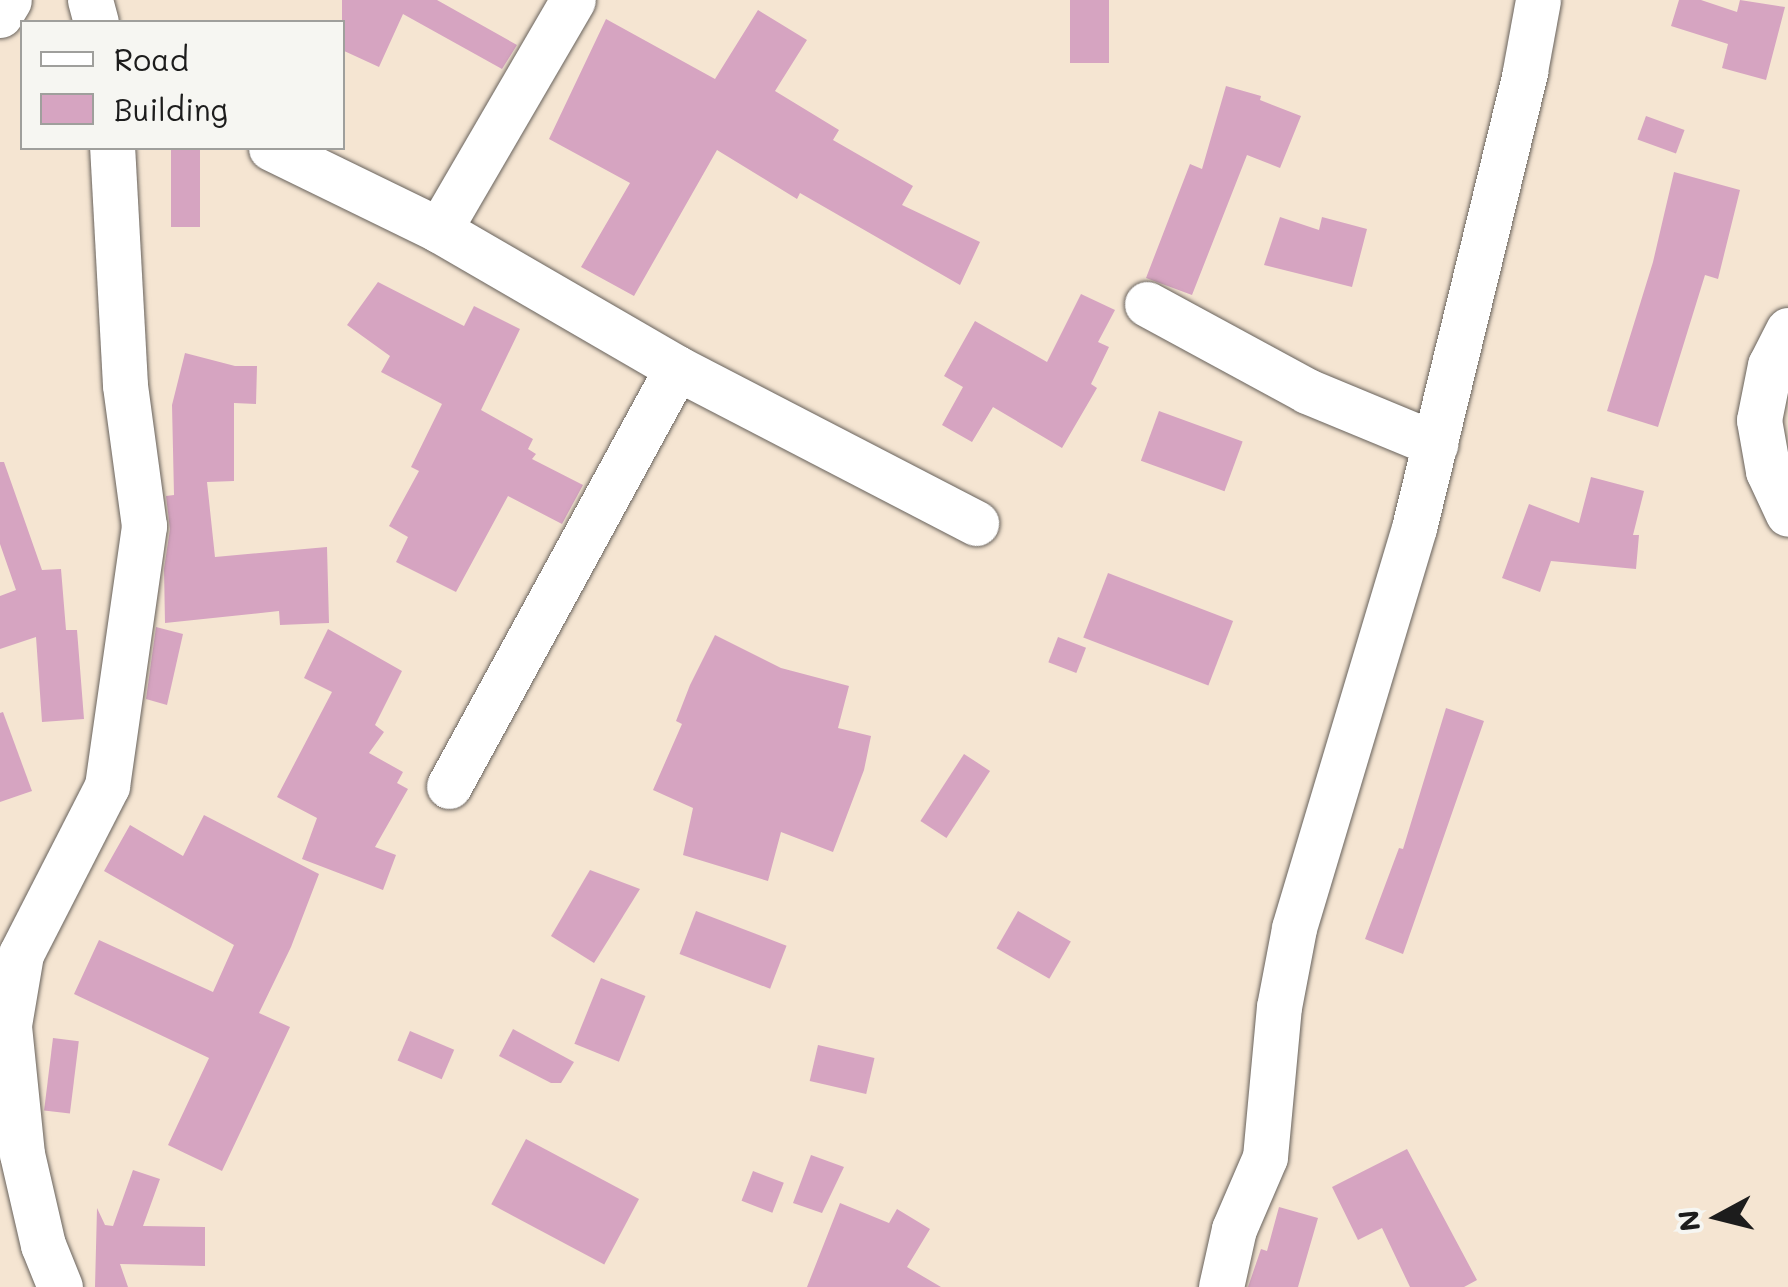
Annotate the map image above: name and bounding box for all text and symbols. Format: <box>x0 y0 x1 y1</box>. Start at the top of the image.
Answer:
legend <box>20 20 345 150</box>
text: Road <box>114 39 189 79</box>
text: Building <box>114 89 228 129</box>
north arrow <box>1668 1167 1768 1267</box>
text: N <box>1669 1208 1707 1233</box>

